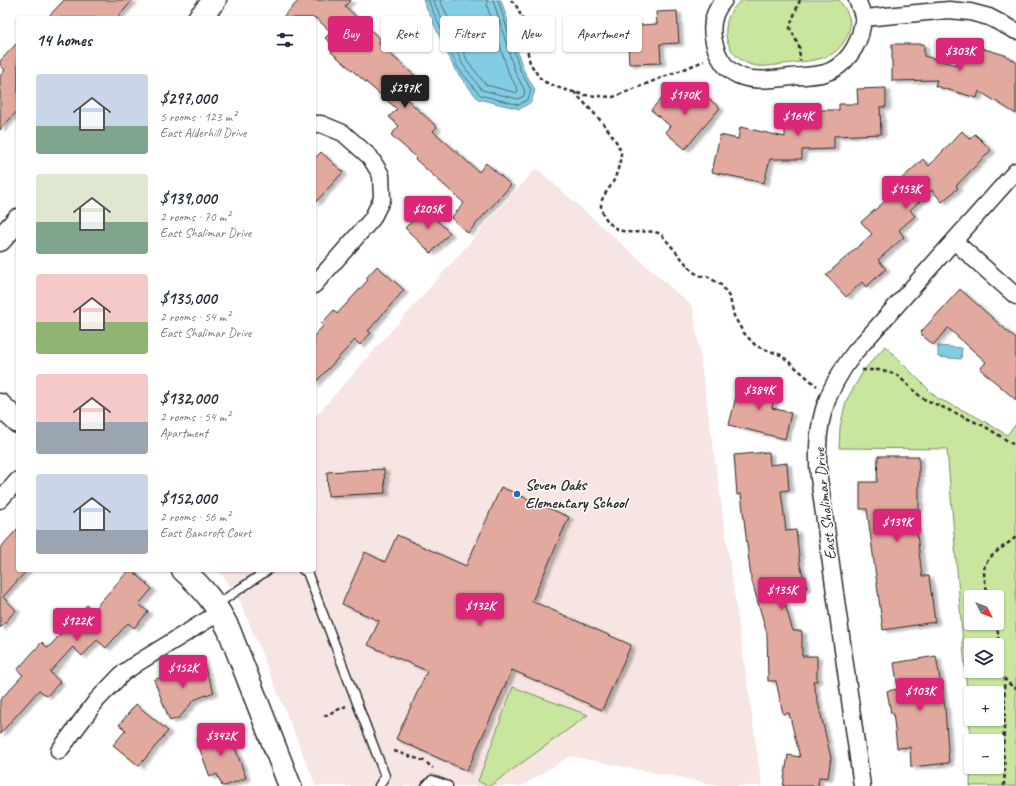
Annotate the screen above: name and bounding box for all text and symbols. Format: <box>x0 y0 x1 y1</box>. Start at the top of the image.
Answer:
chip: Buy <box>328 16 373 52</box>
chip: Rent <box>381 16 432 52</box>
chip: Filters <box>440 16 499 52</box>
chip: New <box>507 16 555 52</box>
chip: Apartment <box>563 16 642 52</box>
icon: filters <box>274 29 296 51</box>
text: 14 homes <box>36 30 92 51</box>
pin: $303K <box>932 38 988 72</box>
text: $303K <box>945 43 975 59</box>
pin: $297K <box>377 75 433 109</box>
text: $297K <box>390 80 420 96</box>
pin: $170K <box>657 82 713 116</box>
text: $170K <box>670 87 700 103</box>
text: $297,000 <box>160 88 217 109</box>
icon: home <box>68 90 116 138</box>
pin: $164K <box>770 103 826 137</box>
text: $164K <box>783 108 813 124</box>
text: 5 rooms · 123 m² <box>160 109 236 125</box>
text: East Alderhill Drive <box>160 125 246 141</box>
pin: $153K <box>878 176 934 210</box>
text: $153K <box>891 181 921 197</box>
text: $139,000 <box>160 188 217 209</box>
icon: home <box>68 190 116 238</box>
pin: $205K <box>400 196 456 230</box>
text: $205K <box>413 201 443 217</box>
text: 2 rooms · 70 m² <box>160 209 230 225</box>
text: East Shalimar Drive <box>160 225 251 241</box>
text: $135,000 <box>160 288 217 309</box>
icon: home <box>68 290 116 338</box>
text: 2 rooms · 54 m² <box>160 309 230 325</box>
text: East Shalimar Drive <box>160 325 251 341</box>
pin: $384K <box>731 377 787 411</box>
text: $384K <box>744 382 774 398</box>
text: $132,000 <box>160 388 217 409</box>
icon: home <box>68 390 116 438</box>
text: 2 rooms · 54 m² <box>160 409 230 425</box>
text: Apartment <box>160 425 208 441</box>
street label: East Shalimar Drive <box>809 445 841 561</box>
place label: Seven Oaks Elementary School <box>525 475 630 513</box>
text: $152,000 <box>160 488 217 509</box>
marker: Seven Oaks Elementary School <box>512 489 522 499</box>
icon: home <box>68 490 116 538</box>
text: 2 rooms · 56 m² <box>160 509 230 525</box>
pin: $139K <box>869 509 925 543</box>
text: $139K <box>882 514 912 530</box>
text: East Bancroft Court <box>160 525 251 541</box>
pin: $135K <box>754 577 810 611</box>
text: $135K <box>767 582 797 598</box>
north arrow <box>964 590 1004 630</box>
map controls <box>964 590 1004 774</box>
pin: $132K <box>452 593 508 627</box>
text: $132K <box>465 598 495 614</box>
pin: $122K <box>49 608 105 642</box>
text: $122K <box>62 613 92 629</box>
button: layers <box>964 638 1004 678</box>
pin: $152K <box>155 655 211 689</box>
text: $152K <box>168 660 198 676</box>
pin: $103K <box>892 678 948 712</box>
text: $103K <box>905 683 935 699</box>
button: + <box>964 686 1004 726</box>
pin: $342K <box>193 723 249 757</box>
text: $342K <box>206 728 236 744</box>
button: − <box>964 734 1004 774</box>

